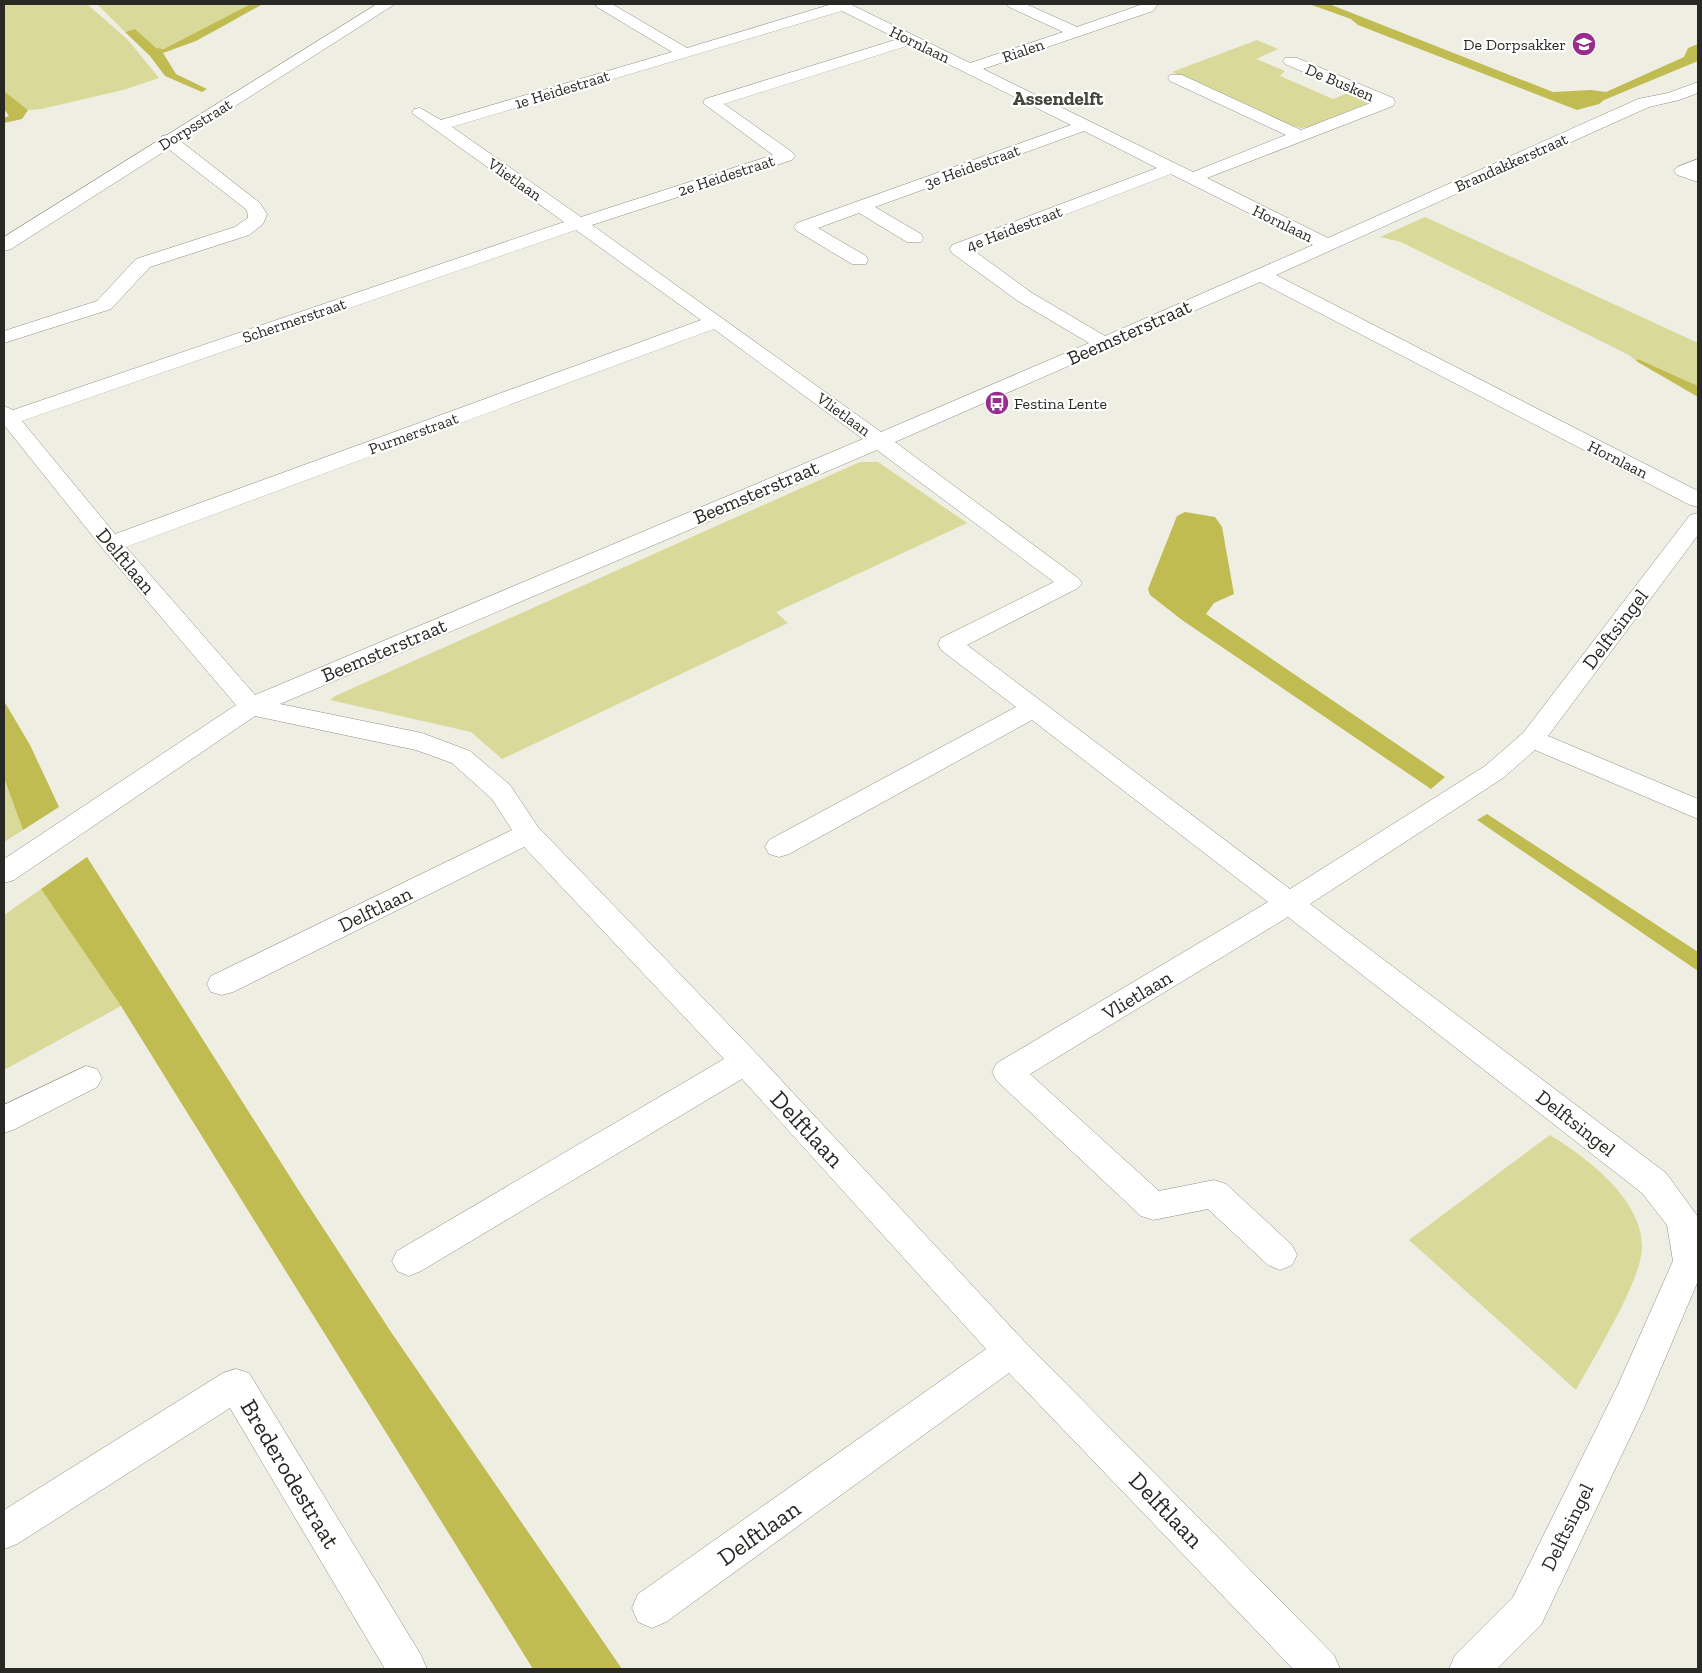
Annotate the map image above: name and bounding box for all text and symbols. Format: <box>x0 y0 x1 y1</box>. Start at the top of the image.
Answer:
street label: Hornlaan <box>887 22 954 68</box>
school or university icon: De Dorpsakker <box>1571 31 1597 57</box>
street label: Rialen <box>1000 34 1047 66</box>
place label: De Dorpsakker <box>1463 35 1566 54</box>
street label: De Busken <box>1303 59 1378 106</box>
street label: 1e Heidestraat <box>512 66 612 113</box>
district label: Assendelft <box>1013 87 1104 110</box>
street label: Dorpsstraat <box>155 94 236 154</box>
street label: Brandakkerstraat <box>1452 129 1571 196</box>
street label: 3e Heidestraat <box>922 140 1022 193</box>
street label: 2e Heidestraat <box>675 151 777 200</box>
street label: Vlietlaan <box>483 153 546 205</box>
street label: Hornlaan <box>1250 201 1317 247</box>
street label: 4e Heidestraat <box>964 202 1065 255</box>
street label: Schermerstraat <box>240 294 348 347</box>
street label: Beemsterstraat <box>1063 294 1195 370</box>
street label: Vlietlaan <box>812 388 875 441</box>
bus stop icon: Festina Lente <box>984 390 1010 416</box>
place label: Festina Lente <box>1014 394 1107 413</box>
street label: Purmerstraat <box>366 408 461 458</box>
street label: Hornlaan <box>1585 436 1652 483</box>
street label: Beemsterstraat <box>690 455 823 529</box>
street label: Delftlaan <box>92 523 161 599</box>
street label: Delftsingel <box>1577 584 1653 674</box>
street label: Beemsterstraat <box>318 613 451 687</box>
street label: Delftlaan <box>334 881 416 937</box>
street label: Vlietlaan <box>1097 965 1177 1026</box>
street label: Delftlaan <box>765 1084 850 1173</box>
street label: Delftsingel <box>1532 1085 1620 1161</box>
street label: Brederodestraat <box>235 1394 346 1554</box>
street label: Delftlaan <box>1123 1466 1210 1554</box>
street label: Delftsingel <box>1536 1479 1598 1575</box>
street label: Delftlaan <box>712 1493 806 1572</box>

